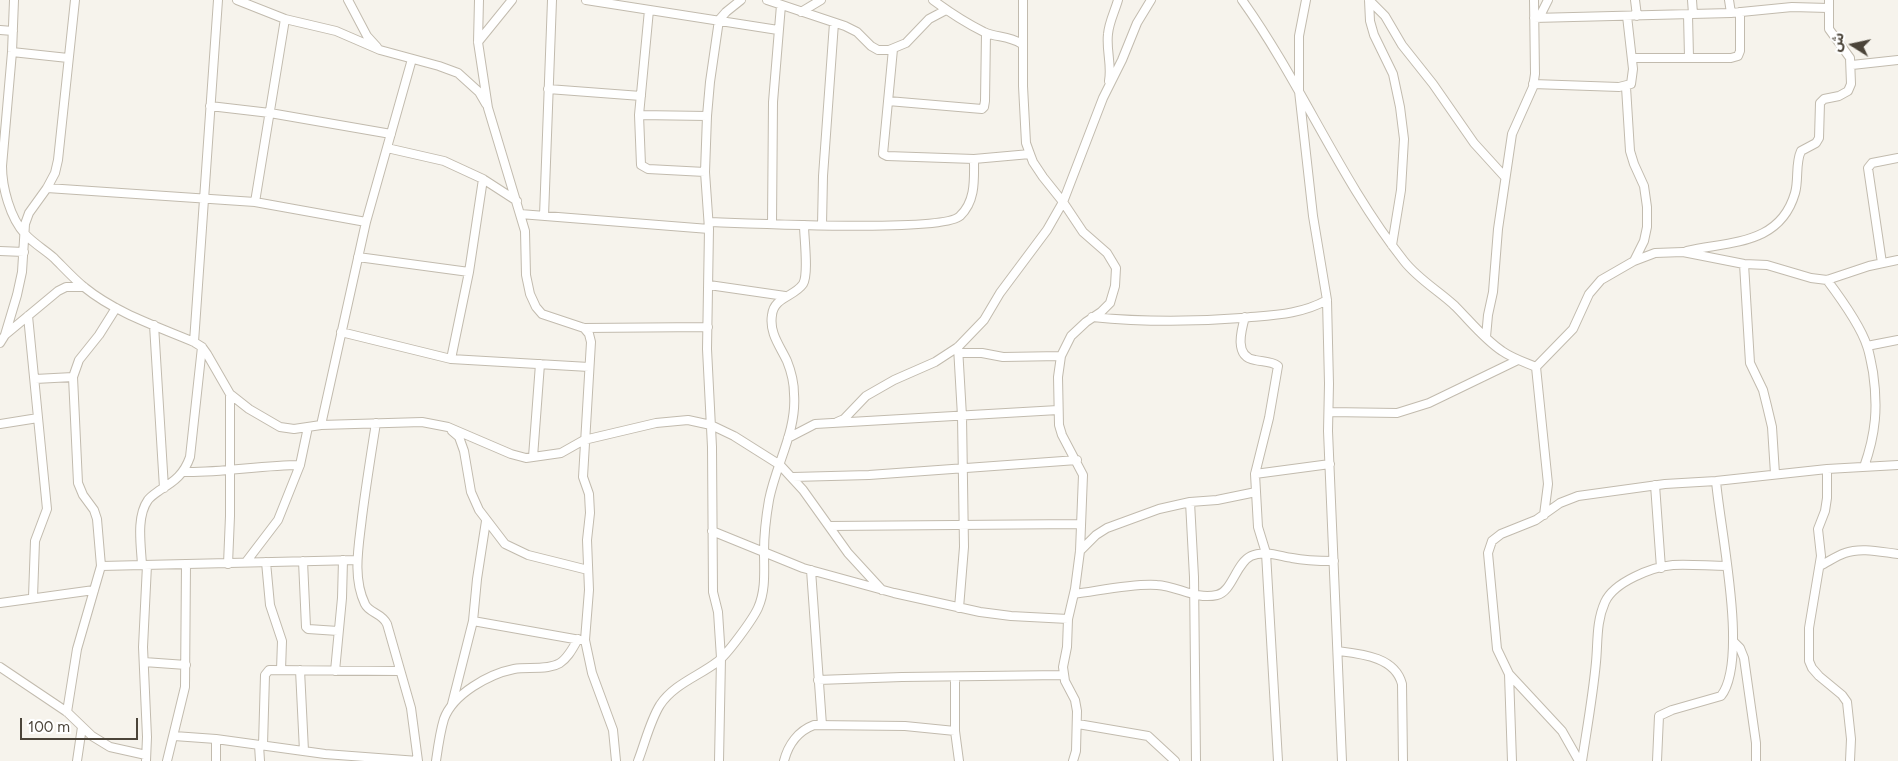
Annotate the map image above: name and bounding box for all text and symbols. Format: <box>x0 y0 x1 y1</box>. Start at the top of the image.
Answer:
north arrow <box>1828 20 1878 70</box>
text: ش <box>1828 31 1848 53</box>
scale bar <box>22 708 140 740</box>
text: 100 m <box>28 718 70 736</box>

